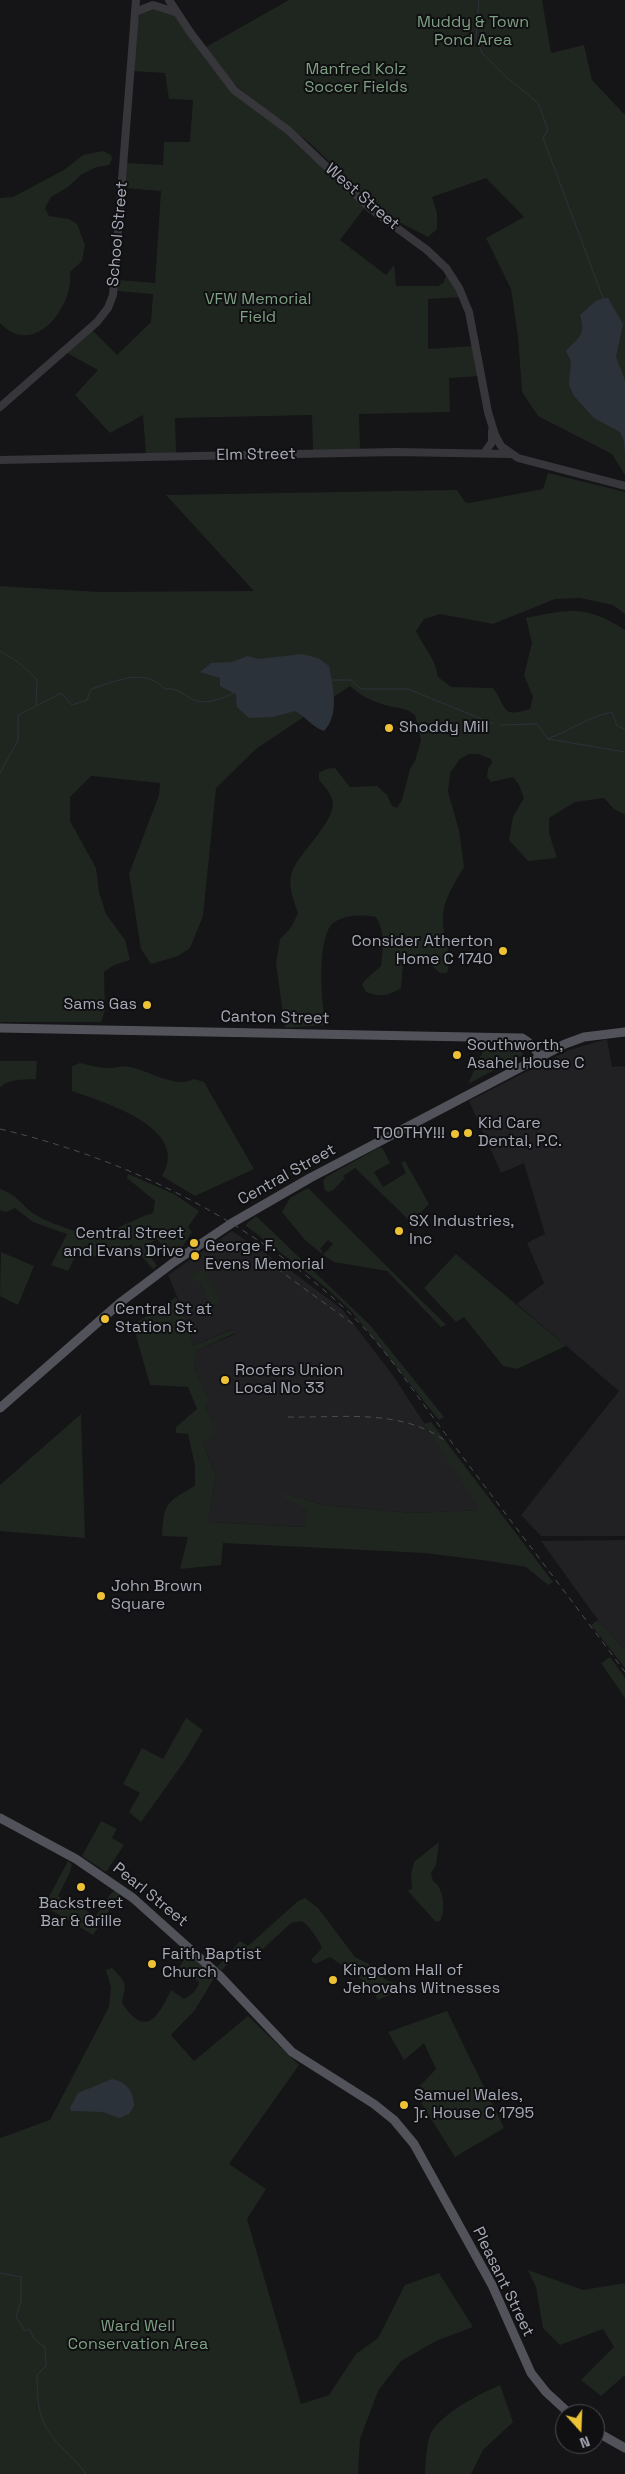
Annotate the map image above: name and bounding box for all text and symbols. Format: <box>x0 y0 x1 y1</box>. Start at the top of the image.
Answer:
park label: Muddy & Town Pond Area <box>417 13 529 51</box>
park label: Manfred Kolz Soccer Fields <box>304 60 408 98</box>
street label: West Street <box>321 160 403 234</box>
street label: School Street <box>104 180 132 288</box>
park label: VFW Memorial Field <box>205 290 311 328</box>
street label: Elm Street <box>216 445 296 465</box>
place label: Shoddy Mill <box>399 718 489 738</box>
marker: Shoddy Mill <box>383 722 395 734</box>
place label: Consider Atherton Home C 1740 <box>352 932 493 970</box>
marker: Consider Atherton Home C 1740 <box>497 945 509 957</box>
place label: Sams Gas <box>64 995 137 1015</box>
marker: Sams Gas <box>141 999 153 1011</box>
street label: Canton Street <box>220 1007 330 1029</box>
place label: Southworth, Asahel House C <box>467 1036 584 1074</box>
marker: Southworth, Asahel House C <box>451 1049 463 1061</box>
place label: Kid Care Dental, P.C. <box>478 1114 562 1152</box>
place label: TOOTHY!!! <box>373 1124 445 1144</box>
marker: Kid Care Dental, P.C. <box>462 1127 474 1139</box>
marker: TOOTHY!!! <box>449 1128 461 1140</box>
street label: Central Street <box>235 1140 339 1210</box>
place label: SX Industries, Inc <box>409 1212 514 1250</box>
place label: Central Street and Evans Drive <box>63 1224 184 1262</box>
marker: SX Industries, Inc <box>393 1225 405 1237</box>
marker: Central Street and Evans Drive <box>188 1237 200 1249</box>
place label: George F. Evens Memorial <box>205 1237 324 1275</box>
marker: George F. Evens Memorial <box>189 1250 201 1262</box>
place label: Central St at Station St. <box>115 1300 212 1338</box>
marker: Central St at Station St. <box>99 1313 111 1325</box>
place label: Roofers Union Local No 33 <box>235 1361 343 1399</box>
marker: Roofers Union Local No 33 <box>219 1374 231 1386</box>
place label: John Brown Square <box>111 1577 202 1615</box>
marker: John Brown Square <box>95 1590 107 1602</box>
street label: Pearl Street <box>109 1859 191 1931</box>
marker: Backstreet Bar & Grille <box>75 1881 87 1893</box>
place label: Backstreet Bar & Grille <box>39 1894 123 1932</box>
place label: Faith Baptist Church <box>162 1945 262 1983</box>
marker: Faith Baptist Church <box>146 1958 158 1970</box>
place label: Kingdom Hall of Jehovahs Witnesses <box>343 1961 500 1999</box>
marker: Kingdom Hall of Jehovahs Witnesses <box>327 1974 339 1986</box>
place label: Samuel Wales, ]r. House C 1795 <box>414 2086 534 2124</box>
marker: Samuel Wales, ]r. House C 1795 <box>398 2099 410 2111</box>
street label: Pleasant Street <box>468 2224 538 2340</box>
park label: Ward Well Conservation Area <box>68 2317 208 2355</box>
north arrow <box>555 2404 605 2454</box>
text: N <box>577 2432 592 2452</box>

